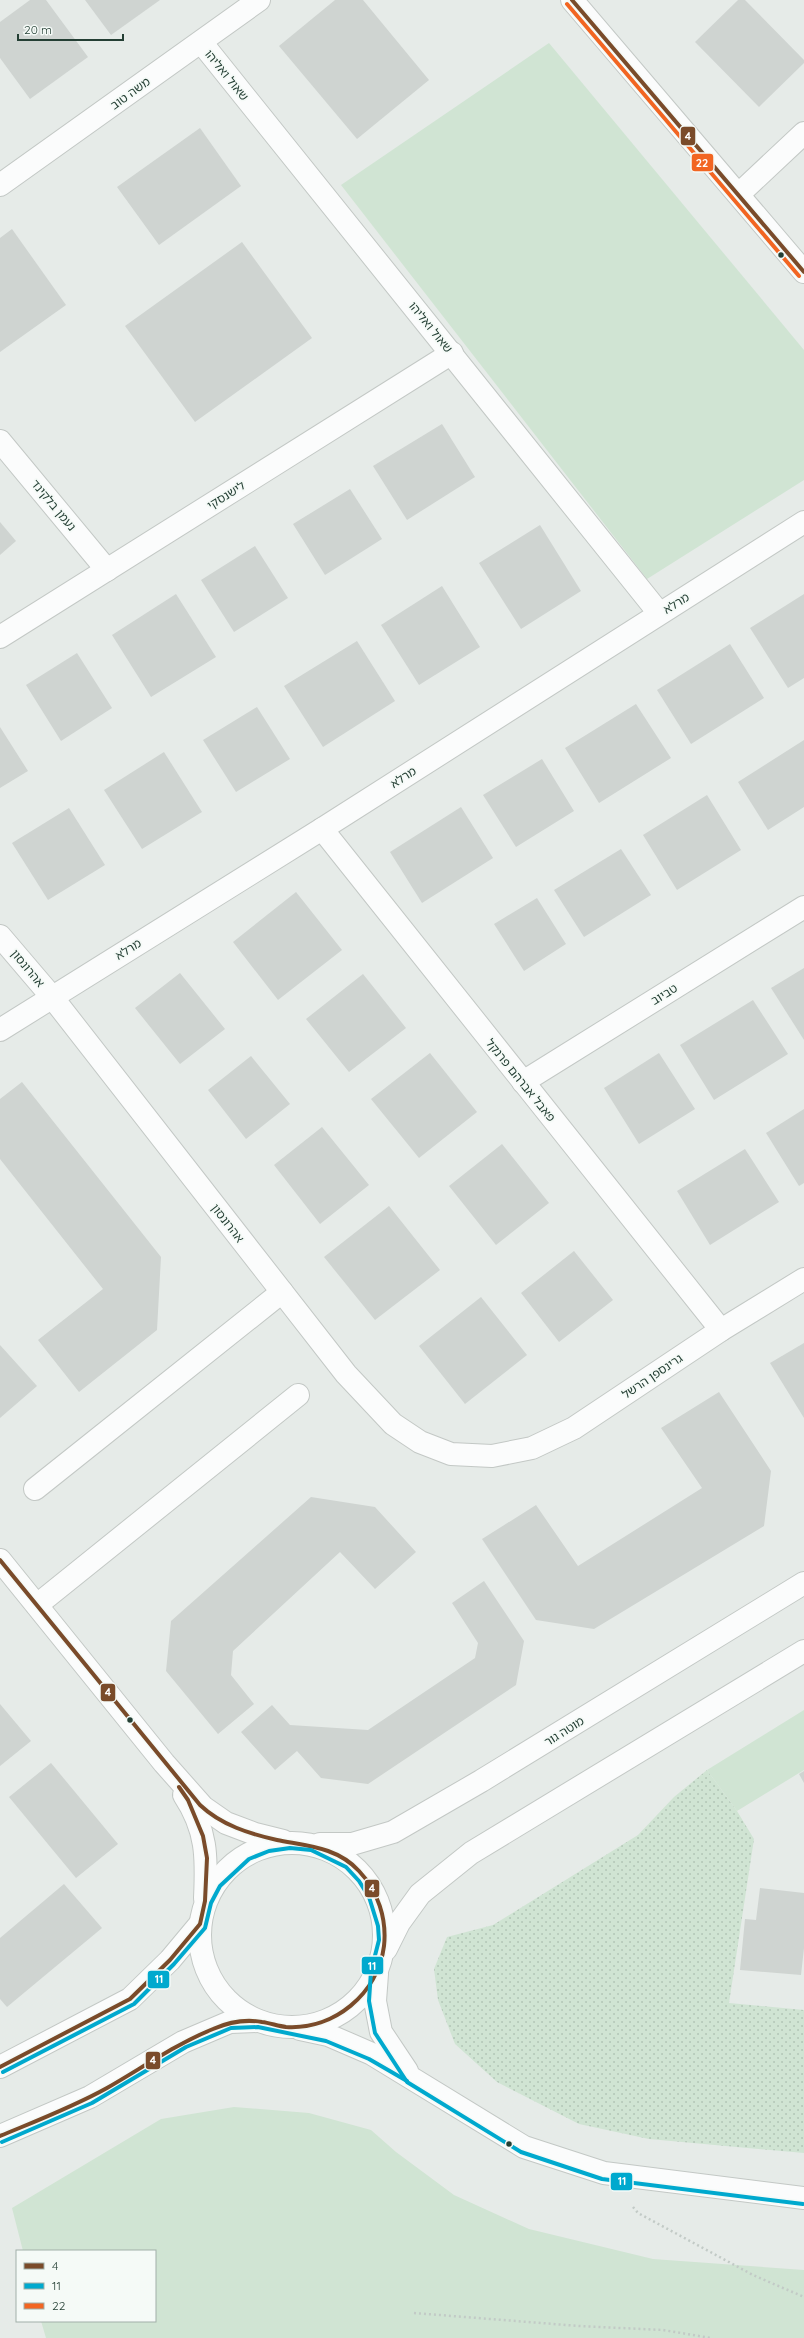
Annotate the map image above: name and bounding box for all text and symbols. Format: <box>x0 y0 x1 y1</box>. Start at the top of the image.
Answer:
scale bar <box>18 16 123 42</box>
text: 20 m <box>24 22 52 37</box>
street label: שאול ואליהו <box>202 46 252 104</box>
street label: משה טוב <box>107 74 153 112</box>
line badge: 4 <box>680 126 696 146</box>
text: 4 <box>685 129 692 143</box>
line badge: 22 <box>691 153 714 172</box>
text: 22 <box>696 156 708 170</box>
unlabelled marker <box>776 250 786 260</box>
street label: שאול ואליהו <box>406 298 456 356</box>
street label: נעמן בלקינד <box>28 476 80 534</box>
street label: לישנסקי <box>204 478 248 512</box>
street label: מרלא <box>660 589 692 617</box>
street label: מרלא <box>387 763 419 791</box>
street label: מרלא <box>112 935 144 963</box>
street label: אהרונסון <box>8 946 48 990</box>
street label: טביוב <box>648 980 680 1008</box>
street label: פאבל אברהם פרנקל <box>483 1035 559 1125</box>
street label: אהרונסון <box>208 1201 248 1246</box>
street label: גרינספן הרשל <box>619 1350 685 1402</box>
line badge: 4 <box>100 1683 116 1702</box>
text: 4 <box>105 1685 112 1699</box>
street label: מוטה גור <box>541 1713 587 1749</box>
unlabelled marker <box>125 1715 135 1725</box>
line badge: 4 <box>364 1879 380 1898</box>
text: 4 <box>369 1881 376 1895</box>
line badge: 11 <box>361 1956 384 1975</box>
text: 11 <box>368 1959 376 1973</box>
line badge: 11 <box>147 1970 170 1989</box>
text: 11 <box>155 1972 163 1986</box>
line badge: 4 <box>145 2051 161 2070</box>
text: 4 <box>150 2053 157 2067</box>
unlabelled marker <box>504 2139 514 2149</box>
line badge: 11 <box>610 2172 633 2191</box>
text: 11 <box>618 2174 626 2188</box>
legend <box>16 2250 156 2322</box>
text: 4 <box>52 2258 58 2273</box>
text: 11 <box>52 2278 61 2293</box>
text: 22 <box>52 2298 66 2313</box>

